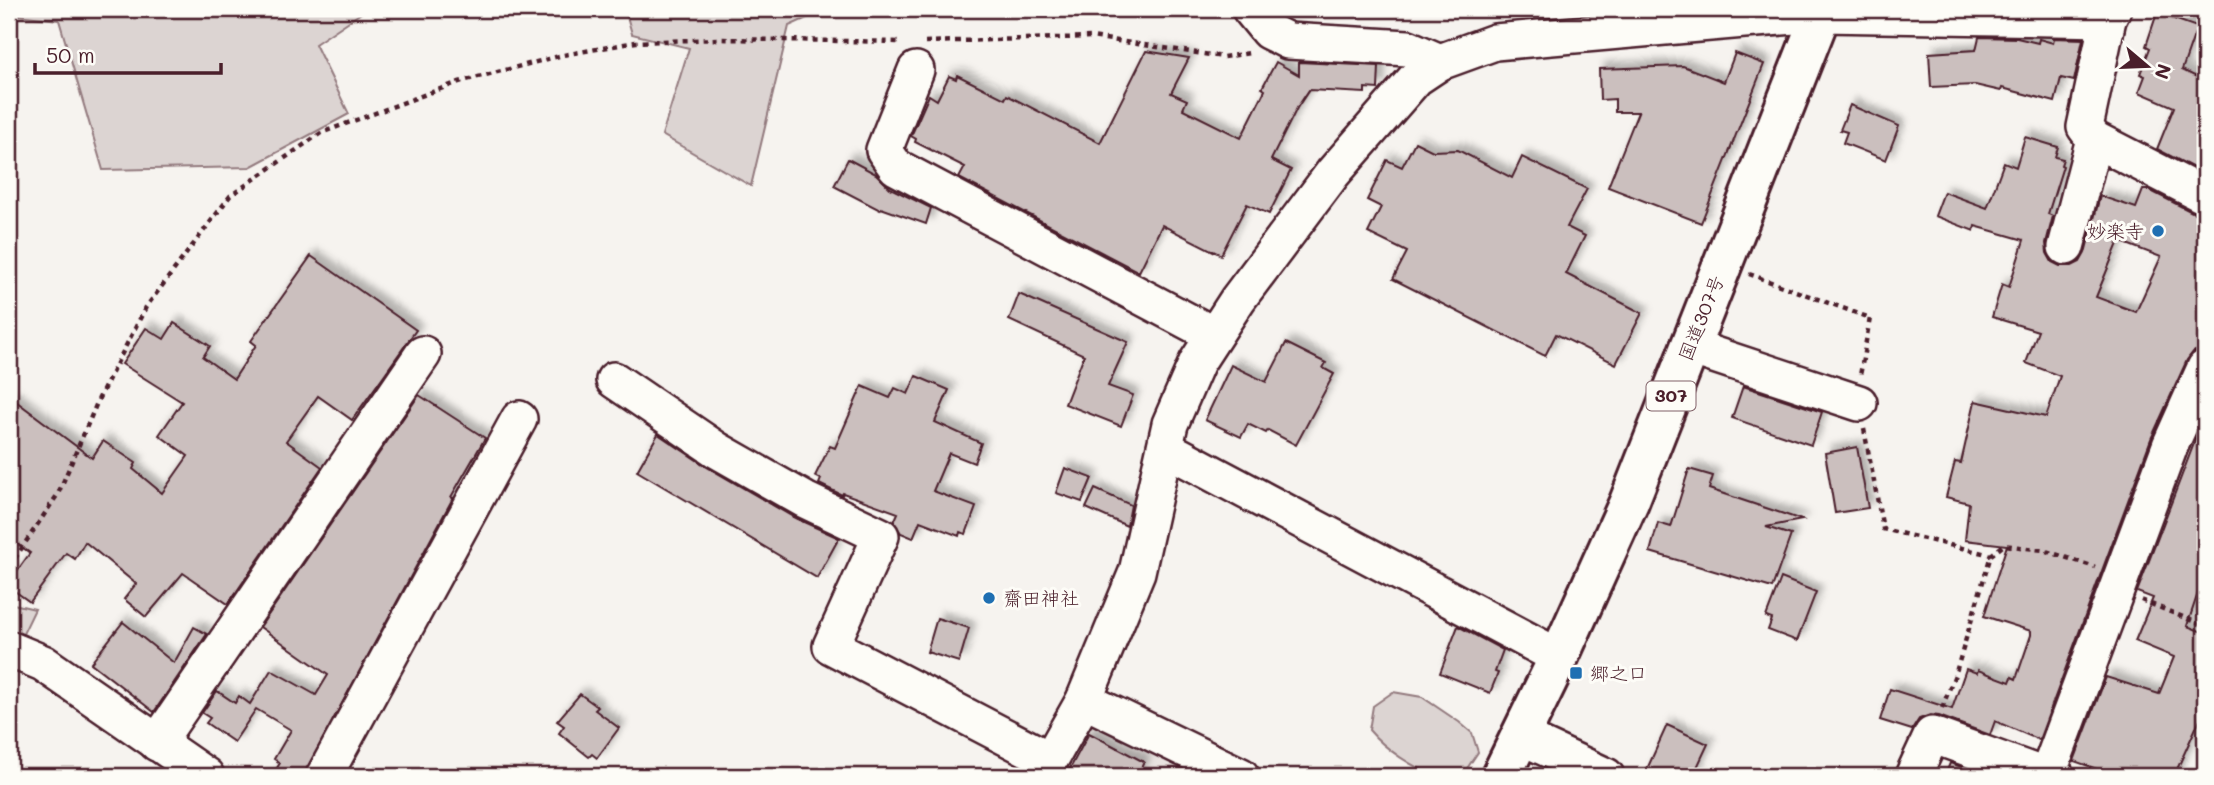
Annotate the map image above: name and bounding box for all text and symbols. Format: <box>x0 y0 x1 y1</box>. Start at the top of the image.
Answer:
scale bar <box>35 32 220 76</box>
north arrow <box>2112 32 2182 102</box>
text: 50 m <box>46 41 95 68</box>
text: N <box>2149 61 2178 83</box>
place label: 妙楽寺 <box>2087 218 2144 243</box>
marker: 妙楽寺 <box>2150 223 2166 239</box>
street label: 国道307号 <box>1672 271 1729 364</box>
road number: 307 <box>1646 382 1696 410</box>
place label: 齋田神社 <box>1003 585 1079 610</box>
marker: 齋田神社 <box>981 590 997 606</box>
place label: 郷之口 <box>1590 660 1647 685</box>
marker: 郷之口 <box>1568 665 1584 681</box>

